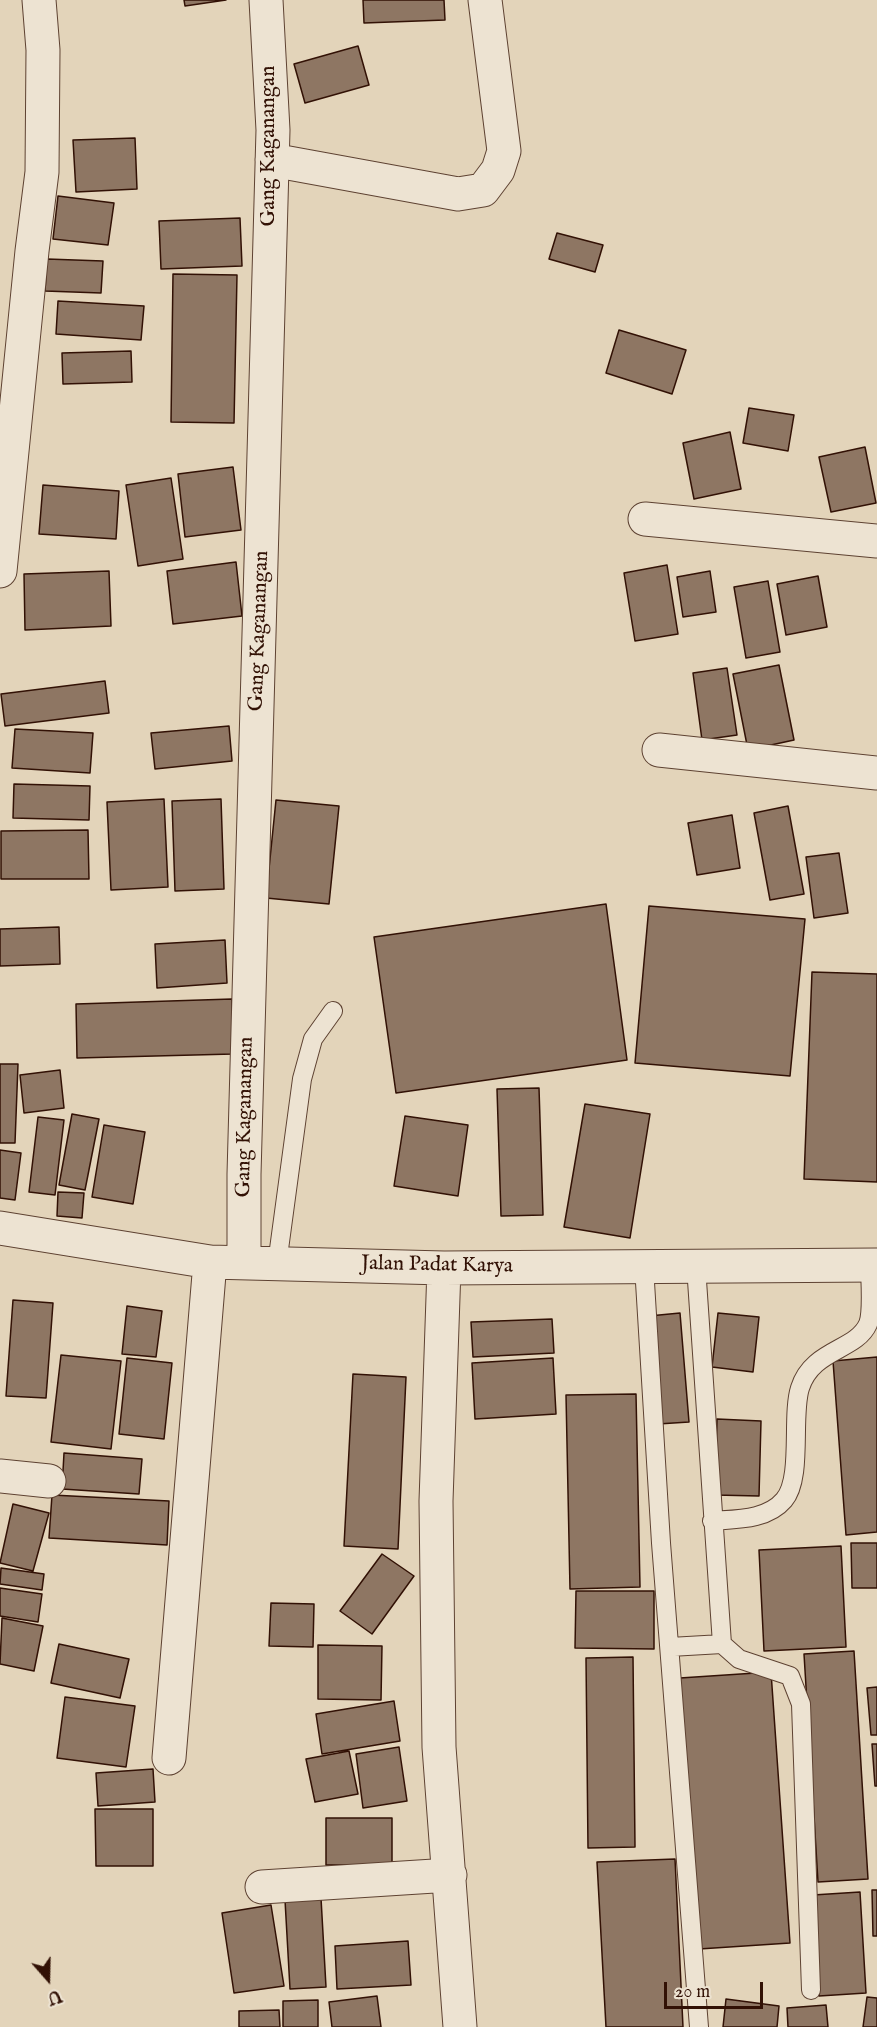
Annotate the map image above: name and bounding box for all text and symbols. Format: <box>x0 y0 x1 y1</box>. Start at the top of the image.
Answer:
street label: Gang Kaganangan <box>257 66 283 226</box>
street label: Gang Kaganangan <box>245 550 275 712</box>
street label: Gang Kaganangan <box>232 1036 260 1198</box>
street label: Jalan Padat Karya <box>361 1252 513 1280</box>
north arrow <box>18 1949 78 2009</box>
scale bar <box>667 1970 766 2008</box>
text: 20 m <box>675 1981 710 2004</box>
text: U <box>44 1984 64 2008</box>

